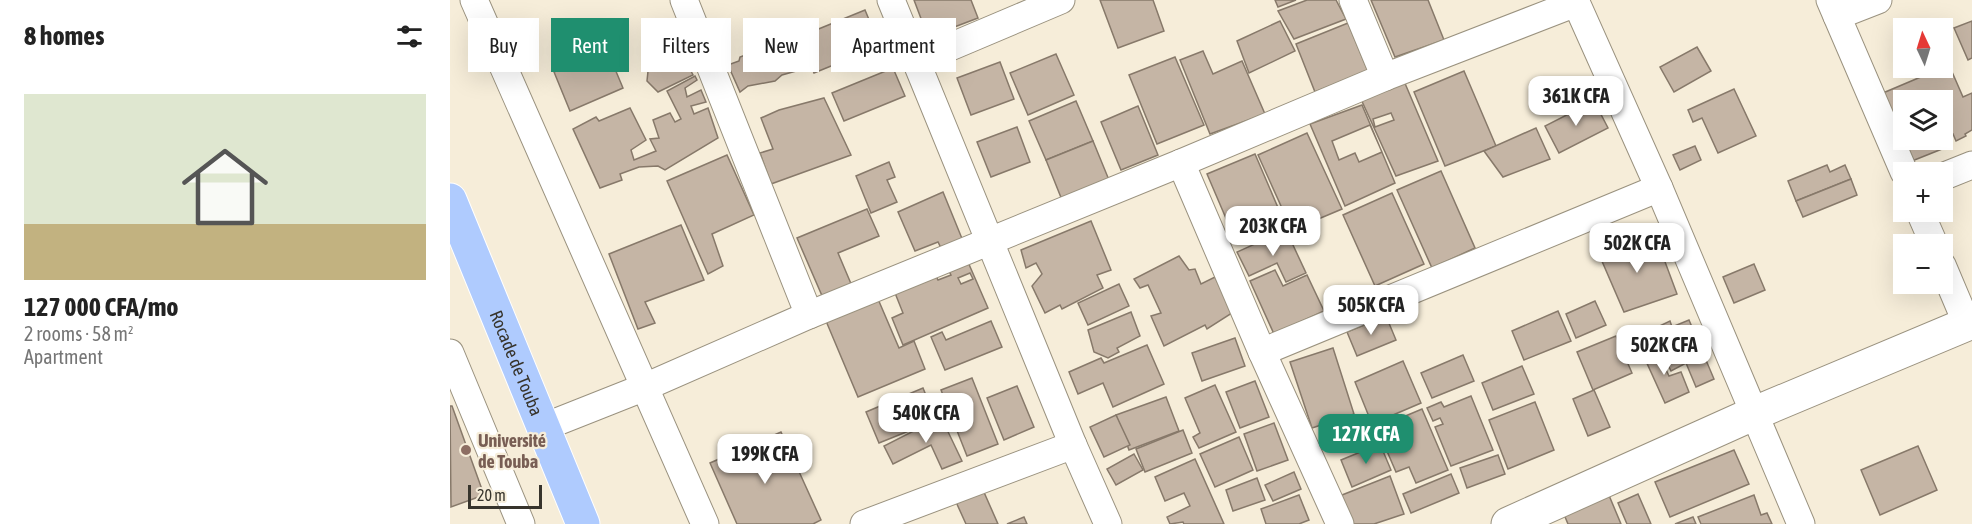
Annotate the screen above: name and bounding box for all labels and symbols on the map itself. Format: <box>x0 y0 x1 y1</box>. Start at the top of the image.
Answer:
north arrow <box>1893 18 1953 78</box>
pin: 361K CFA <box>1514 76 1638 127</box>
pin: 203K CFA <box>1211 206 1335 257</box>
pin: 502K CFA <box>1575 223 1699 274</box>
pin: 505K CFA <box>1309 285 1433 336</box>
street label: Rocade de Touba <box>486 307 548 419</box>
pin: 502K CFA <box>1602 325 1726 376</box>
pin: 540K CFA <box>864 393 988 444</box>
pin: 127K CFA <box>1304 414 1428 465</box>
place label: Université de Touba <box>478 430 546 472</box>
pin: 199K CFA <box>703 434 827 485</box>
marker: Université de Touba <box>459 443 473 457</box>
scale bar <box>468 482 542 510</box>

